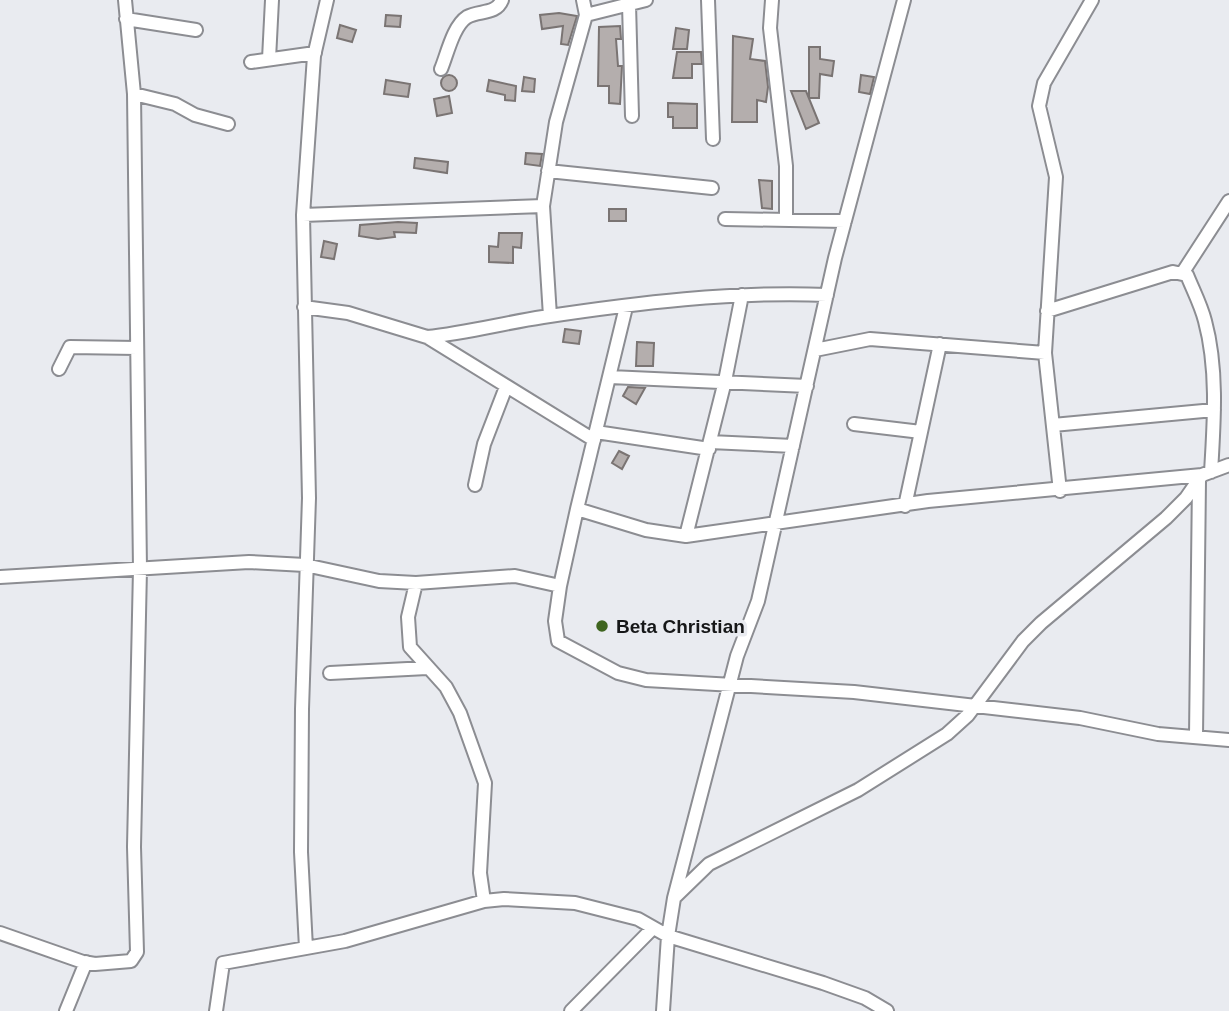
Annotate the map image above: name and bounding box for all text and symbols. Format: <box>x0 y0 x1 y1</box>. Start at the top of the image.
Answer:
place label: Beta Christian <box>616 616 745 637</box>
marker: Beta Christian <box>594 618 610 634</box>

